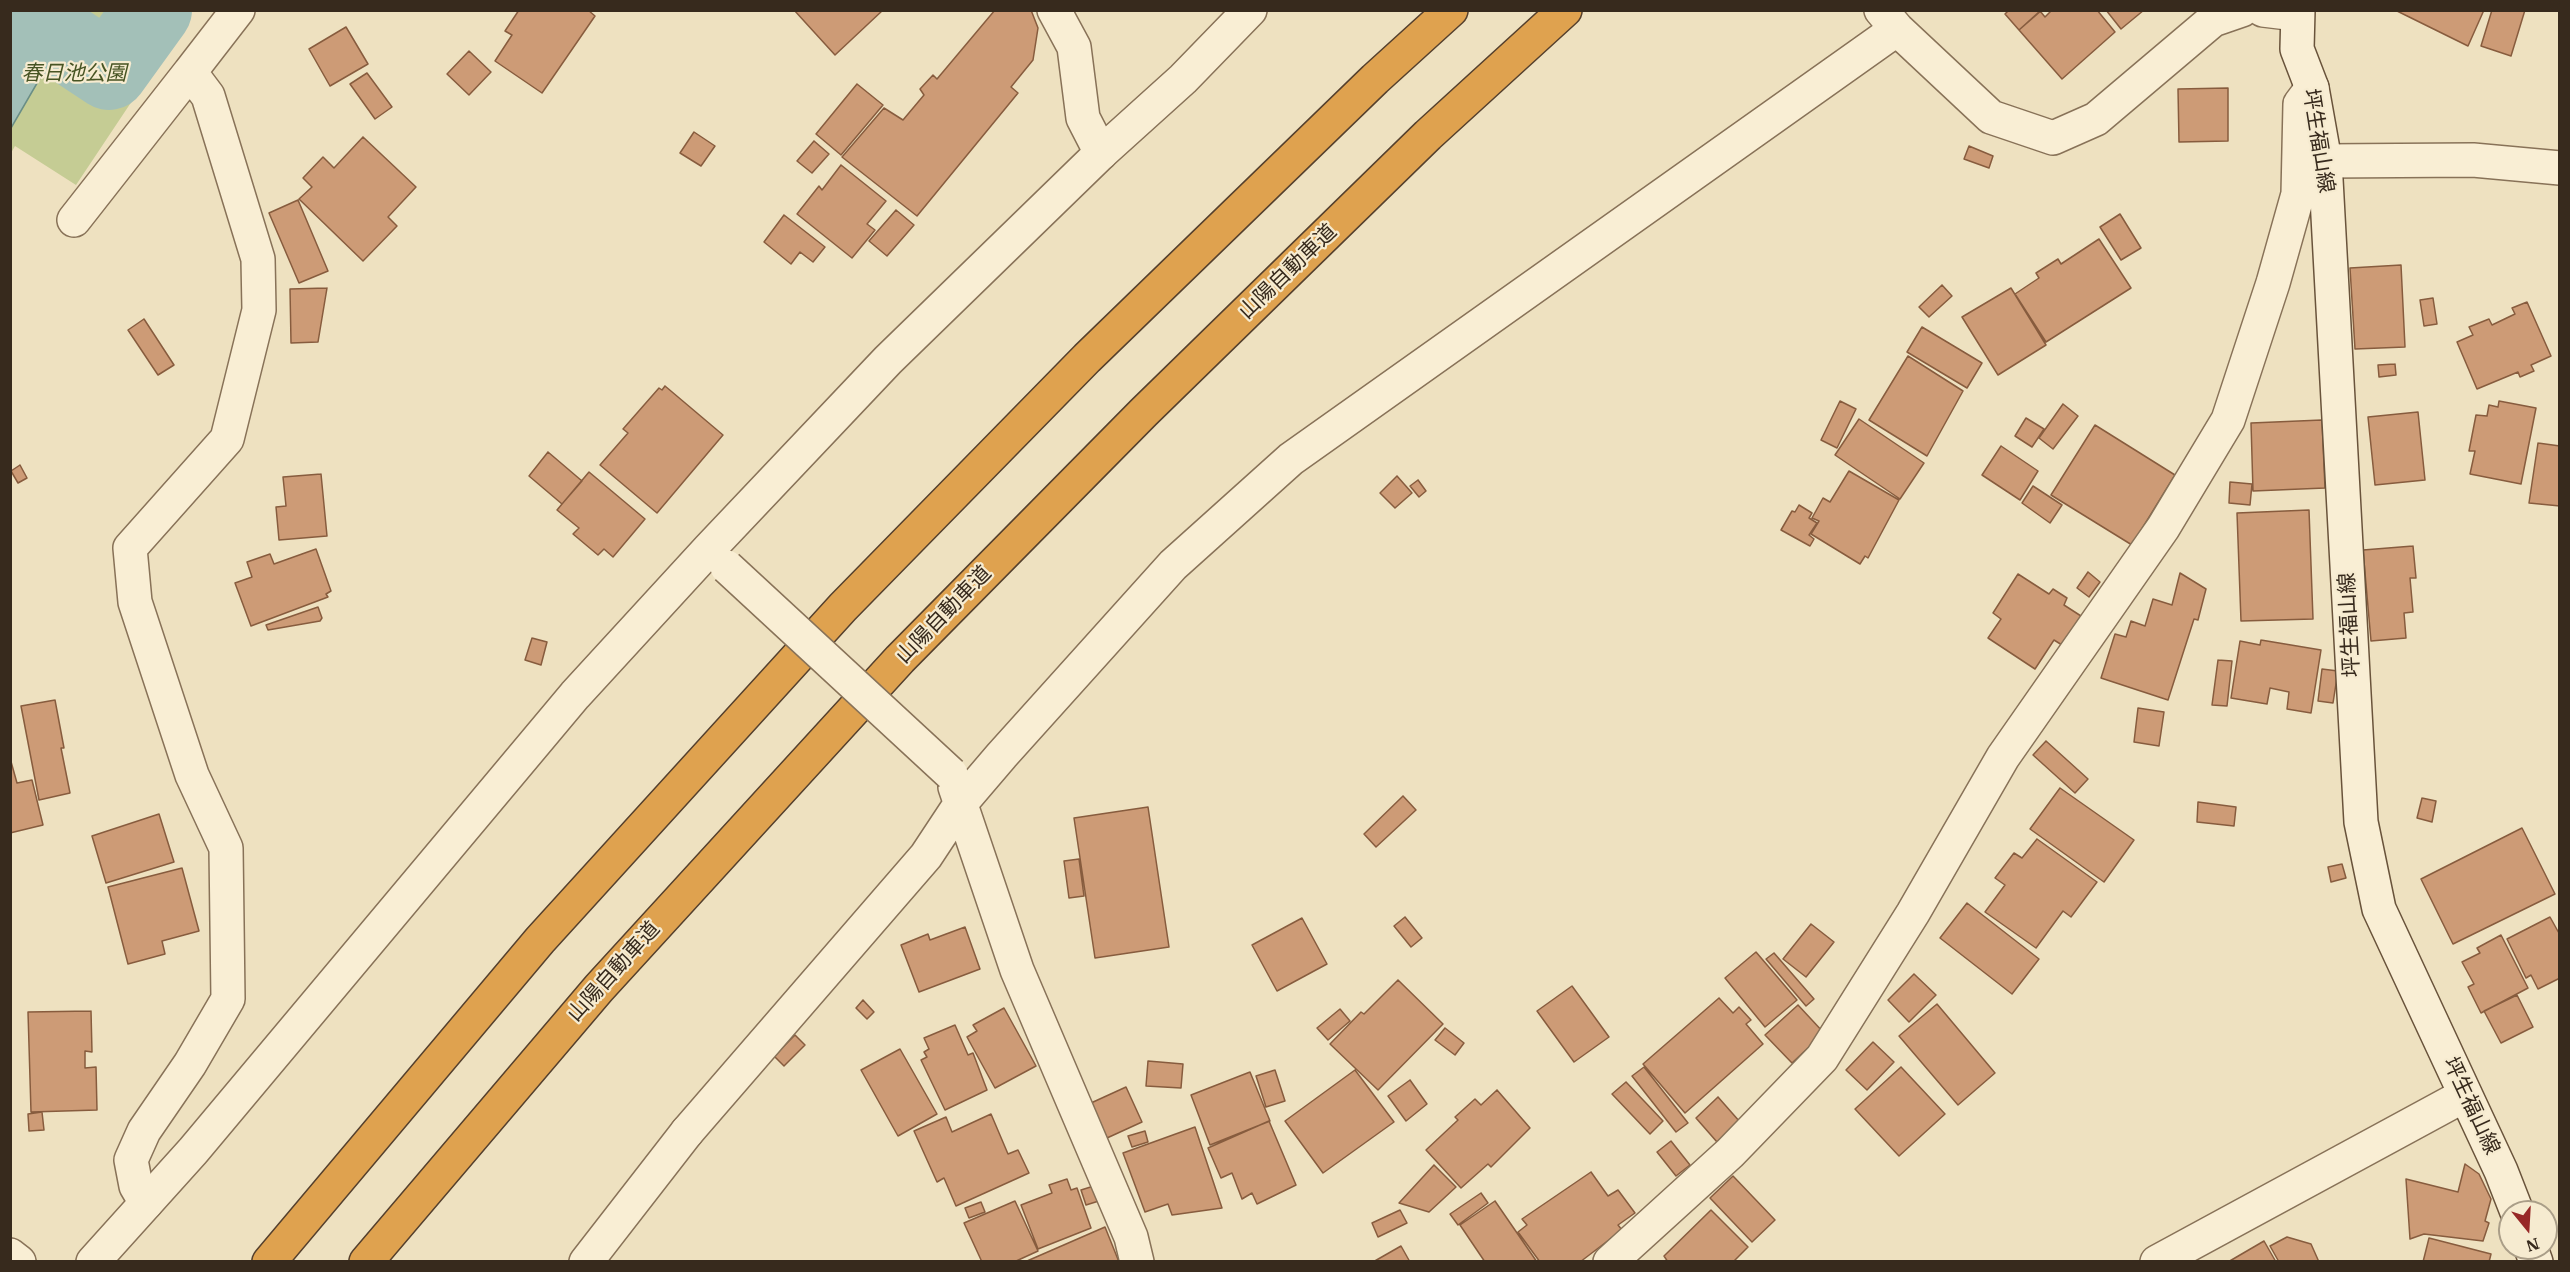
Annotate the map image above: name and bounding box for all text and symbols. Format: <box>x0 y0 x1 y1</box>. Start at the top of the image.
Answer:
park label: 春日池公園 <box>22 61 126 87</box>
street label: 坪生福山線 <box>2297 87 2339 195</box>
street label: 山陽自動車道 <box>1234 219 1342 325</box>
street label: 山陽自動車道 <box>891 561 997 669</box>
street label: 坪生福山線 <box>2335 572 2365 678</box>
street label: 山陽自動車道 <box>562 917 666 1027</box>
street label: 坪生福山線 <box>2437 1053 2505 1159</box>
north arrow <box>2498 1200 2558 1260</box>
text: N <box>2524 1234 2542 1257</box>

